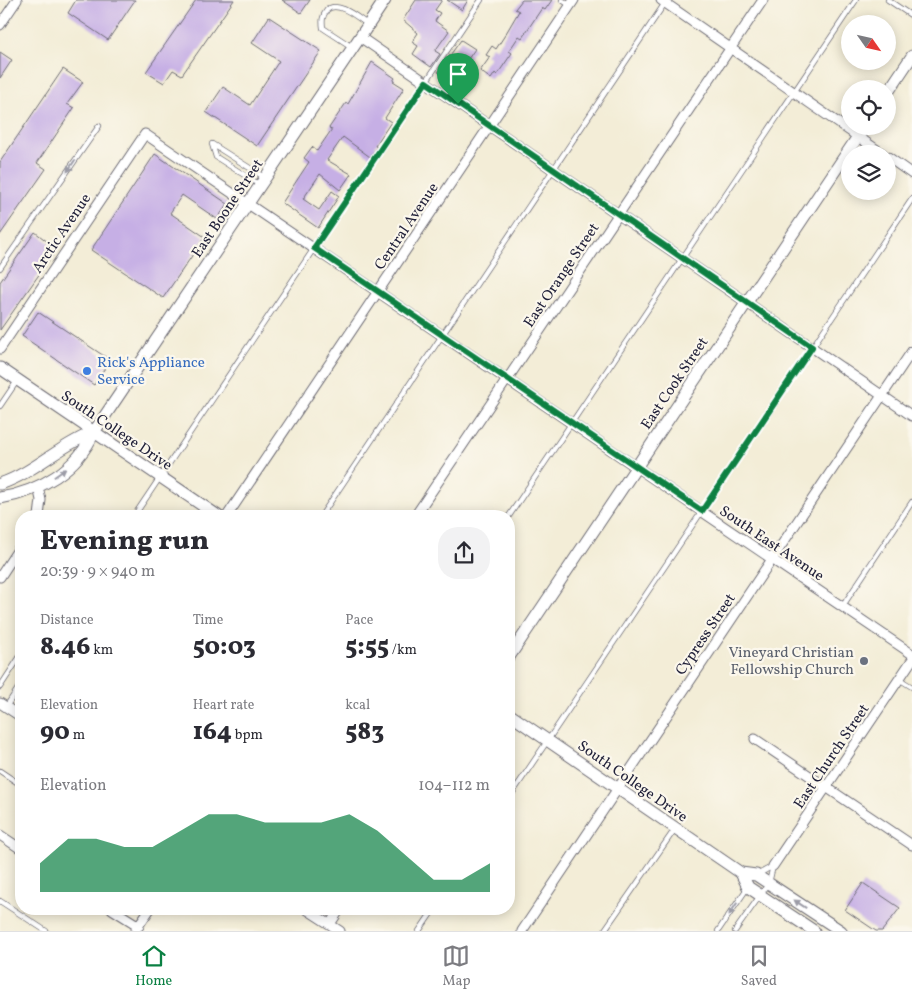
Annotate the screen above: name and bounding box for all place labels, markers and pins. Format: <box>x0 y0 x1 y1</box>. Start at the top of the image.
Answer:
pin <box>437 53 479 104</box>
place label: Rick's Appliance Service <box>97 353 205 391</box>
marker: Rick's Appliance Service <box>81 365 93 377</box>
place label: Vineyard Christian Fellowship Church <box>729 643 854 681</box>
marker: Vineyard Christian Fellowship Church <box>858 655 870 667</box>

